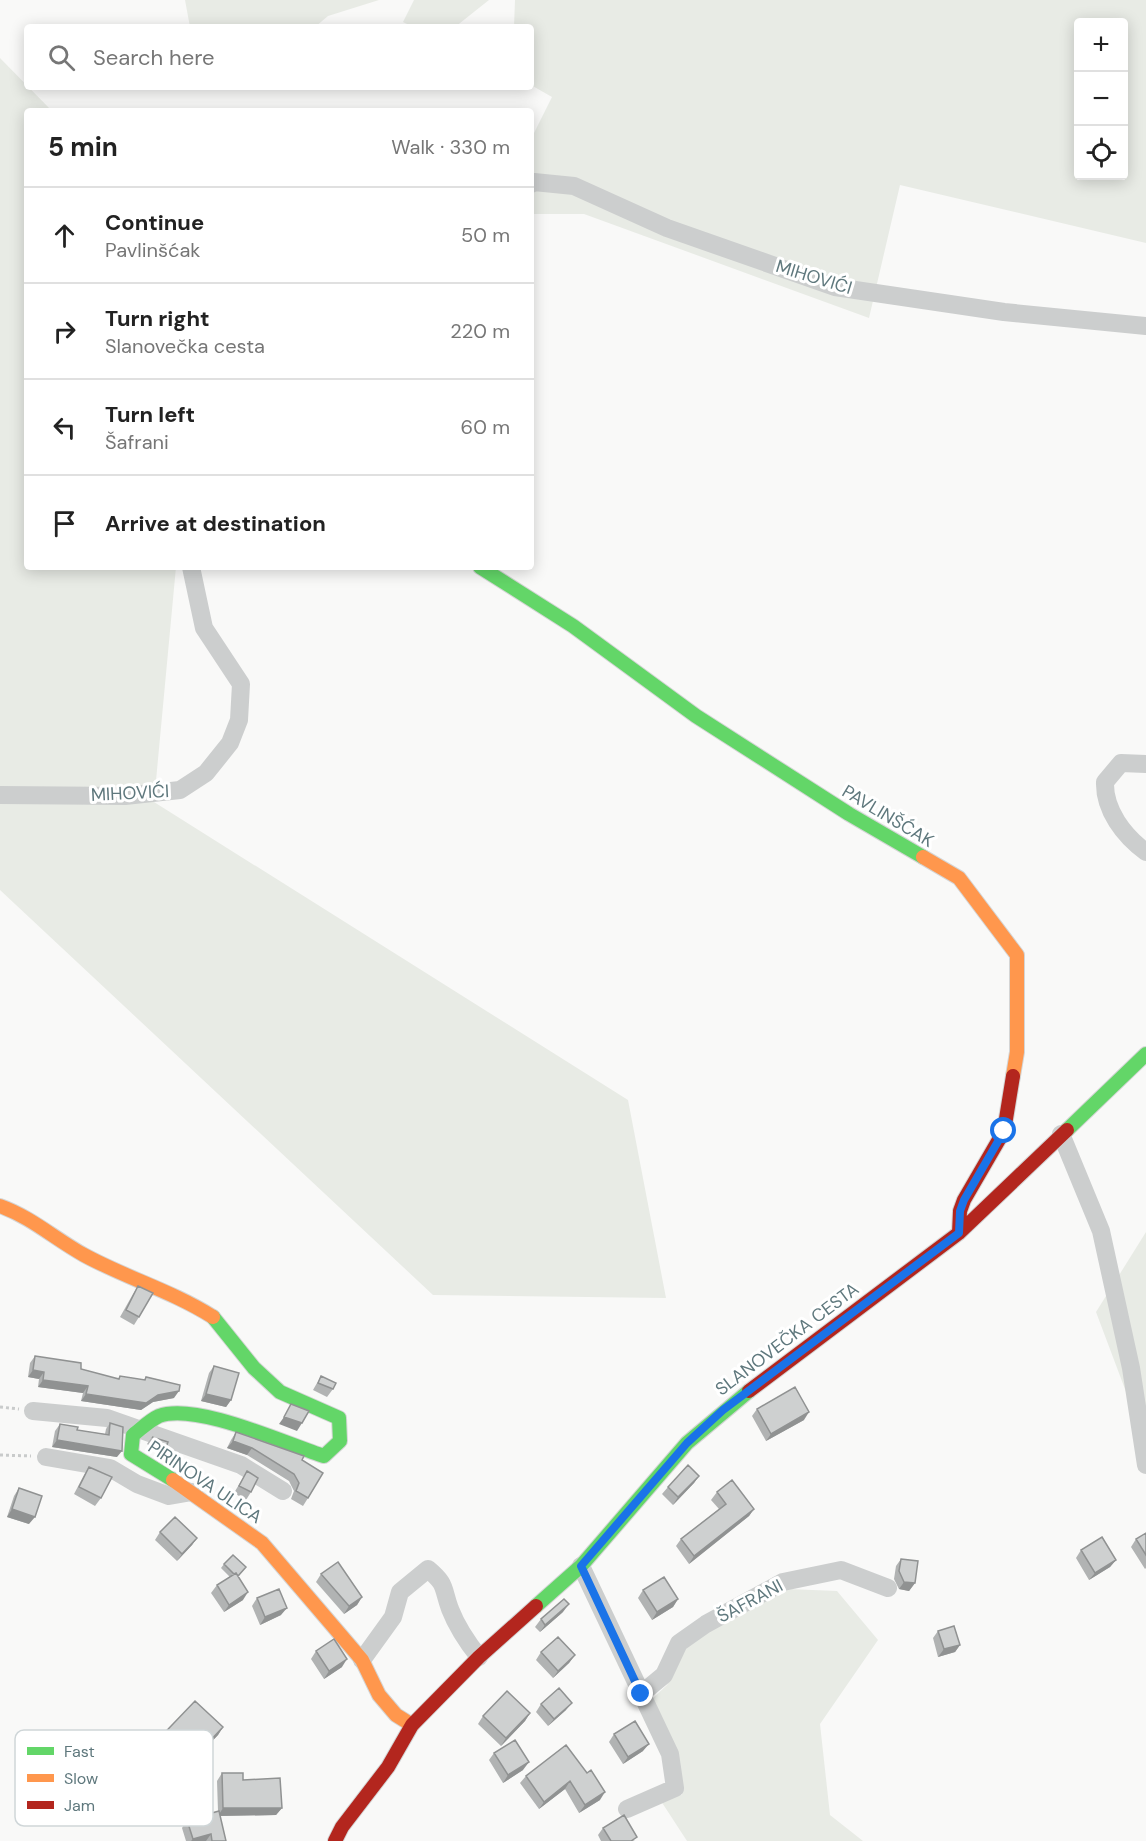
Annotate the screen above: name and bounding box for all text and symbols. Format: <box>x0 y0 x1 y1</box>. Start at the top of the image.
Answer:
map controls <box>1074 18 1128 180</box>
button: + <box>1074 18 1128 72</box>
search box <box>24 24 534 90</box>
icon: search <box>45 41 78 74</box>
text: Search here <box>93 43 214 72</box>
button: − <box>1074 72 1128 126</box>
button: locate <box>1074 126 1128 180</box>
text: 5 min <box>48 130 118 164</box>
text: Walk · 330 m <box>391 134 510 160</box>
text: Continue <box>105 208 204 237</box>
icon: ahead <box>48 219 81 252</box>
text: 50 m <box>461 222 510 248</box>
text: Pavlinšćak <box>105 237 200 263</box>
street label: MIHOVIĆI <box>773 254 855 300</box>
text: Turn right <box>105 304 210 333</box>
icon: right <box>48 315 81 348</box>
text: 220 m <box>450 318 510 344</box>
text: Slanovečka cesta <box>105 333 265 359</box>
text: Turn left <box>105 400 195 429</box>
icon: left <box>48 411 81 444</box>
text: 60 m <box>461 414 510 440</box>
text: Šafrani <box>105 429 169 455</box>
icon: arrive <box>48 507 81 540</box>
text: Arrive at destination <box>105 509 326 538</box>
street label: MIHOVIĆI <box>90 779 170 807</box>
street label: PAVLINŠĆAK <box>838 779 939 853</box>
route start <box>990 1117 1016 1143</box>
street label: SLANOVEČKA CESTA <box>710 1277 864 1401</box>
street label: PIRINOVA ULICA <box>143 1435 267 1529</box>
street label: ŠAFRANI <box>713 1574 787 1628</box>
route end <box>627 1680 653 1706</box>
legend <box>15 1730 213 1826</box>
text: Fast <box>64 1741 95 1762</box>
text: Slow <box>64 1768 98 1789</box>
text: Jam <box>64 1795 95 1816</box>

